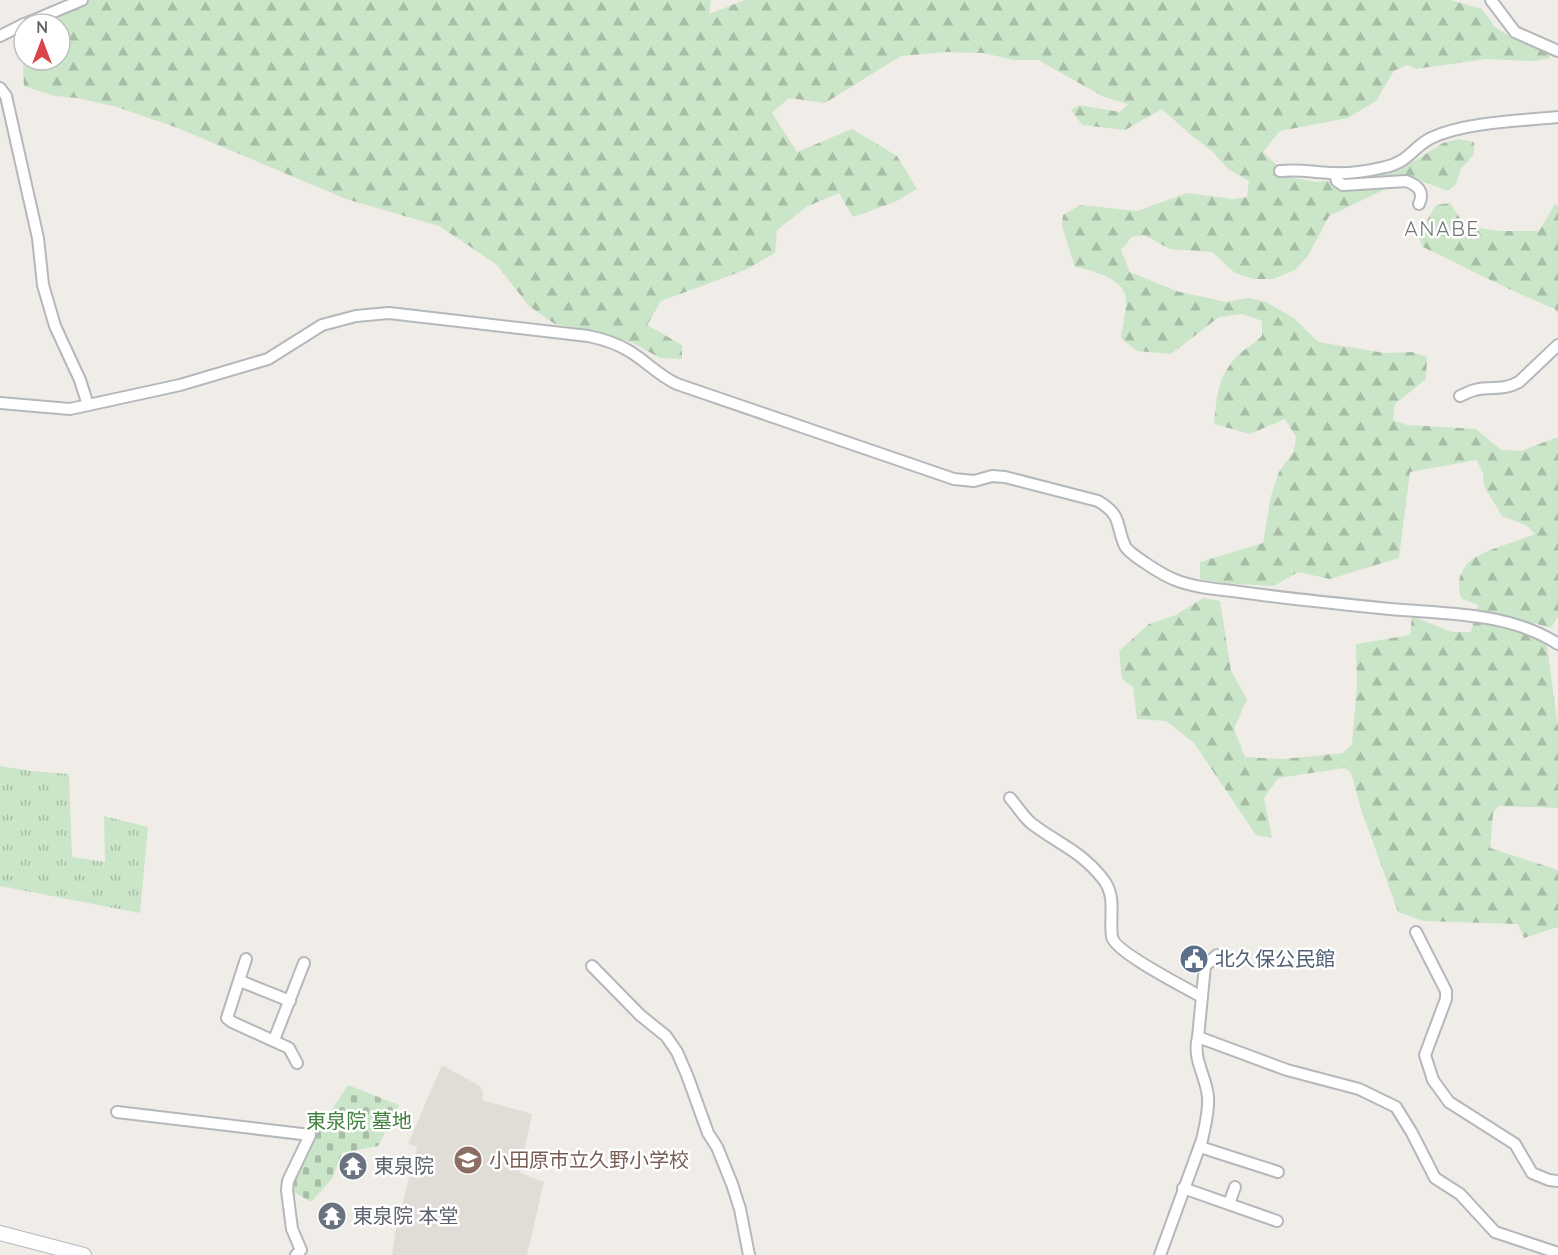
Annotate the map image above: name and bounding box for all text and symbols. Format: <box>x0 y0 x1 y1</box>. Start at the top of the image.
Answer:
north arrow <box>12 12 72 72</box>
text: N <box>36 17 48 37</box>
district label: ANABE <box>1404 215 1480 241</box>
public building icon: 北久保公民館 <box>1178 943 1210 975</box>
place label: 北久保公民館 <box>1215 946 1335 971</box>
park label: 東泉院 墓地 <box>306 1108 412 1133</box>
school or university icon: 小田原市立久野小学校 <box>452 1144 484 1176</box>
place label: 小田原市立久野小学校 <box>489 1147 689 1172</box>
temple icon: 東泉院 <box>337 1150 369 1182</box>
place label: 東泉院 <box>374 1153 434 1178</box>
temple icon: 東泉院 本堂 <box>316 1200 348 1232</box>
place label: 東泉院 本堂 <box>353 1203 458 1228</box>

